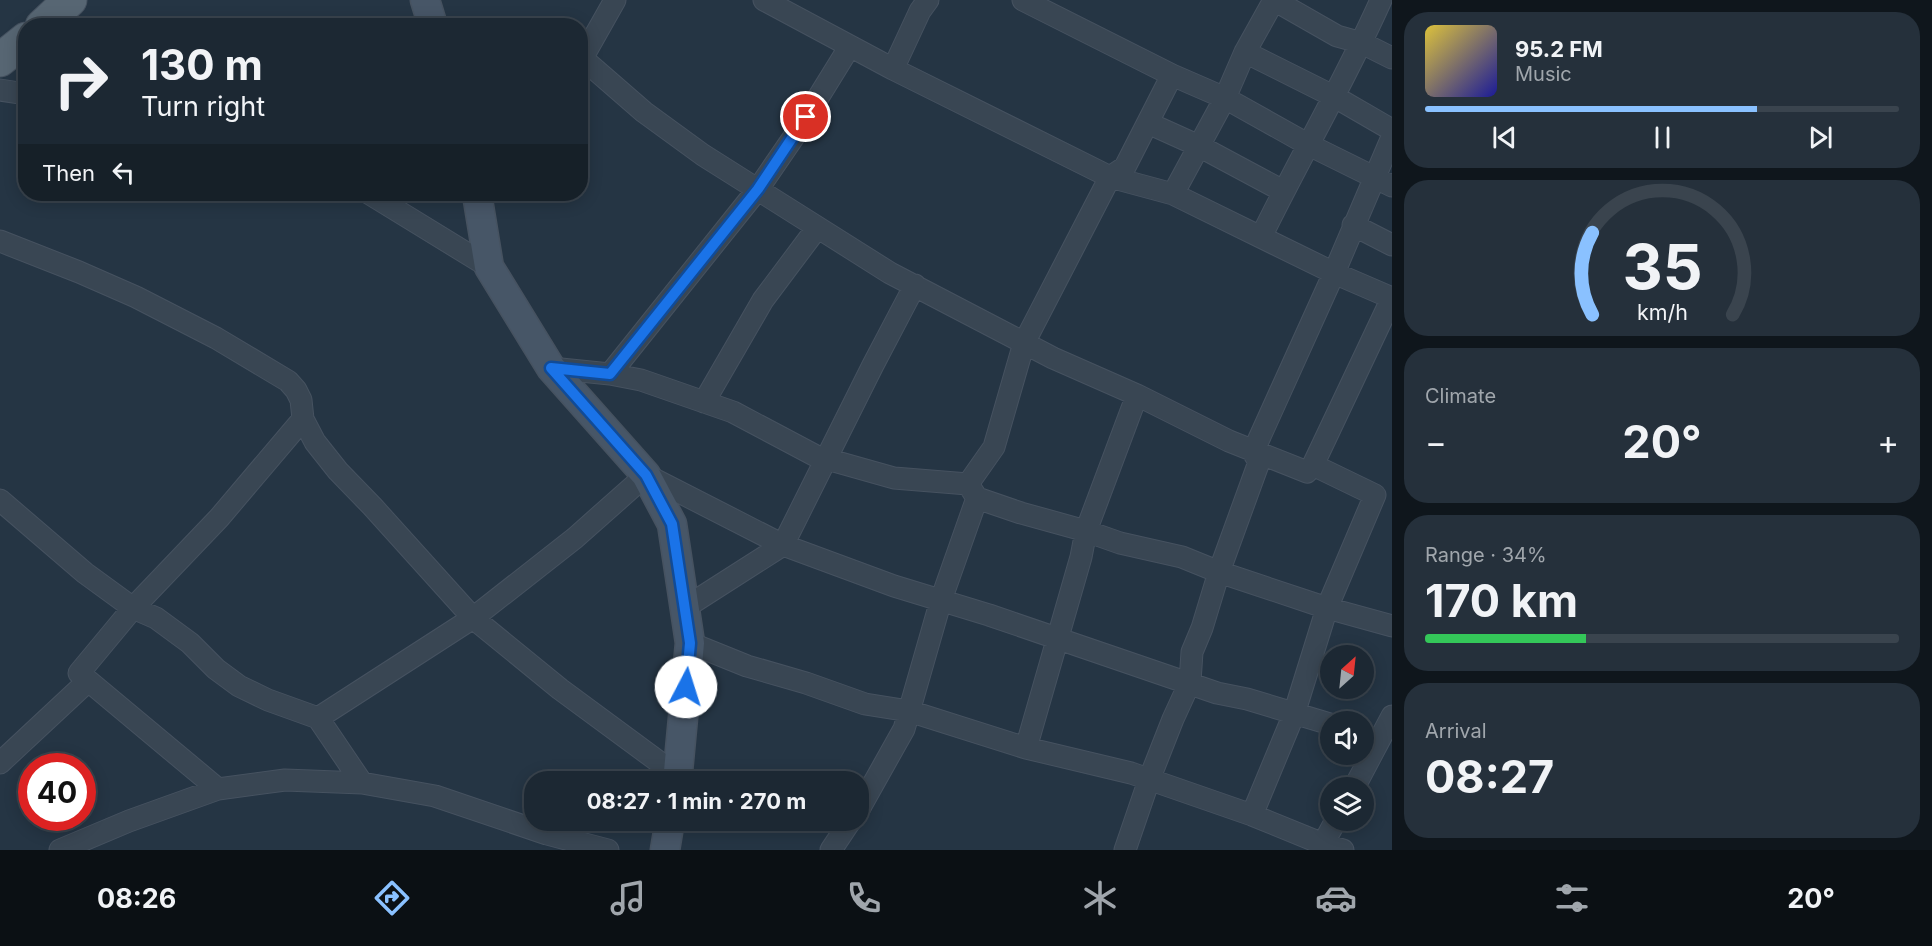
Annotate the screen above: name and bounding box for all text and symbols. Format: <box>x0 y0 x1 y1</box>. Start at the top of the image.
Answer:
text: 95.2 FM <box>1515 36 1603 62</box>
text: 130 m <box>141 39 263 90</box>
icon: right <box>42 42 120 120</box>
text: Music <box>1515 62 1572 86</box>
text: Turn right <box>141 90 265 123</box>
pin <box>780 91 831 142</box>
icon: arrive <box>789 100 822 133</box>
icon: previous <box>1488 121 1521 154</box>
icon: pause <box>1646 121 1679 154</box>
icon: next <box>1804 121 1837 154</box>
icon: left <box>107 156 140 189</box>
text: Then <box>42 160 95 186</box>
text: 35 <box>1622 229 1702 304</box>
text: km/h <box>1637 299 1687 325</box>
text: Climate <box>1425 384 1496 408</box>
text: 20° <box>1622 414 1702 469</box>
text: − <box>1425 422 1447 462</box>
text: + <box>1877 422 1899 462</box>
text: Range · 34% <box>1425 543 1547 567</box>
text: 170 km <box>1425 573 1578 628</box>
north arrow <box>1320 645 1374 699</box>
map controls <box>1320 645 1374 831</box>
position arrow <box>654 655 718 719</box>
button: sound <box>1320 711 1374 765</box>
text: Arrival <box>1425 719 1487 743</box>
text: 08:27 <box>1425 749 1554 804</box>
speed limit sign: 40 <box>18 753 96 831</box>
button: layers <box>1320 777 1374 831</box>
text: 08:27 · 1 min · 270 m <box>587 788 806 814</box>
icon: directions <box>371 877 413 919</box>
icon: music <box>607 877 649 919</box>
icon: phone <box>843 877 885 919</box>
icon: climate <box>1079 877 1121 919</box>
icon: car <box>1315 877 1357 919</box>
icon: filters <box>1551 877 1593 919</box>
text: 08:26 <box>97 882 176 915</box>
text: 20° <box>1787 882 1835 915</box>

